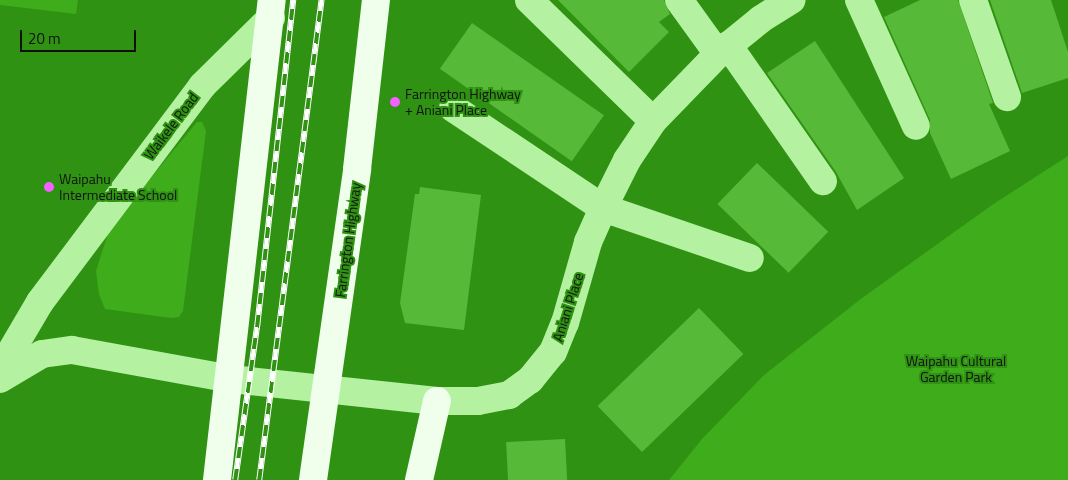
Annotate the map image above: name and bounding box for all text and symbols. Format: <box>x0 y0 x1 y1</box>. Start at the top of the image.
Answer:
scale bar <box>22 20 139 52</box>
text: 20 m <box>28 27 61 50</box>
place label: Farrington Highway + Aniani Place <box>405 86 521 118</box>
street label: Waikele Road <box>140 89 202 163</box>
marker: Farrington Highway + Aniani Place <box>389 96 401 108</box>
place label: Waipahu Intermediate School <box>59 171 177 203</box>
marker: Waipahu Intermediate School <box>43 181 55 193</box>
street label: Farrington Highway <box>332 182 364 298</box>
street label: Aniani Place <box>549 271 587 343</box>
park label: Waipahu Cultural Garden Park <box>906 353 1006 386</box>

